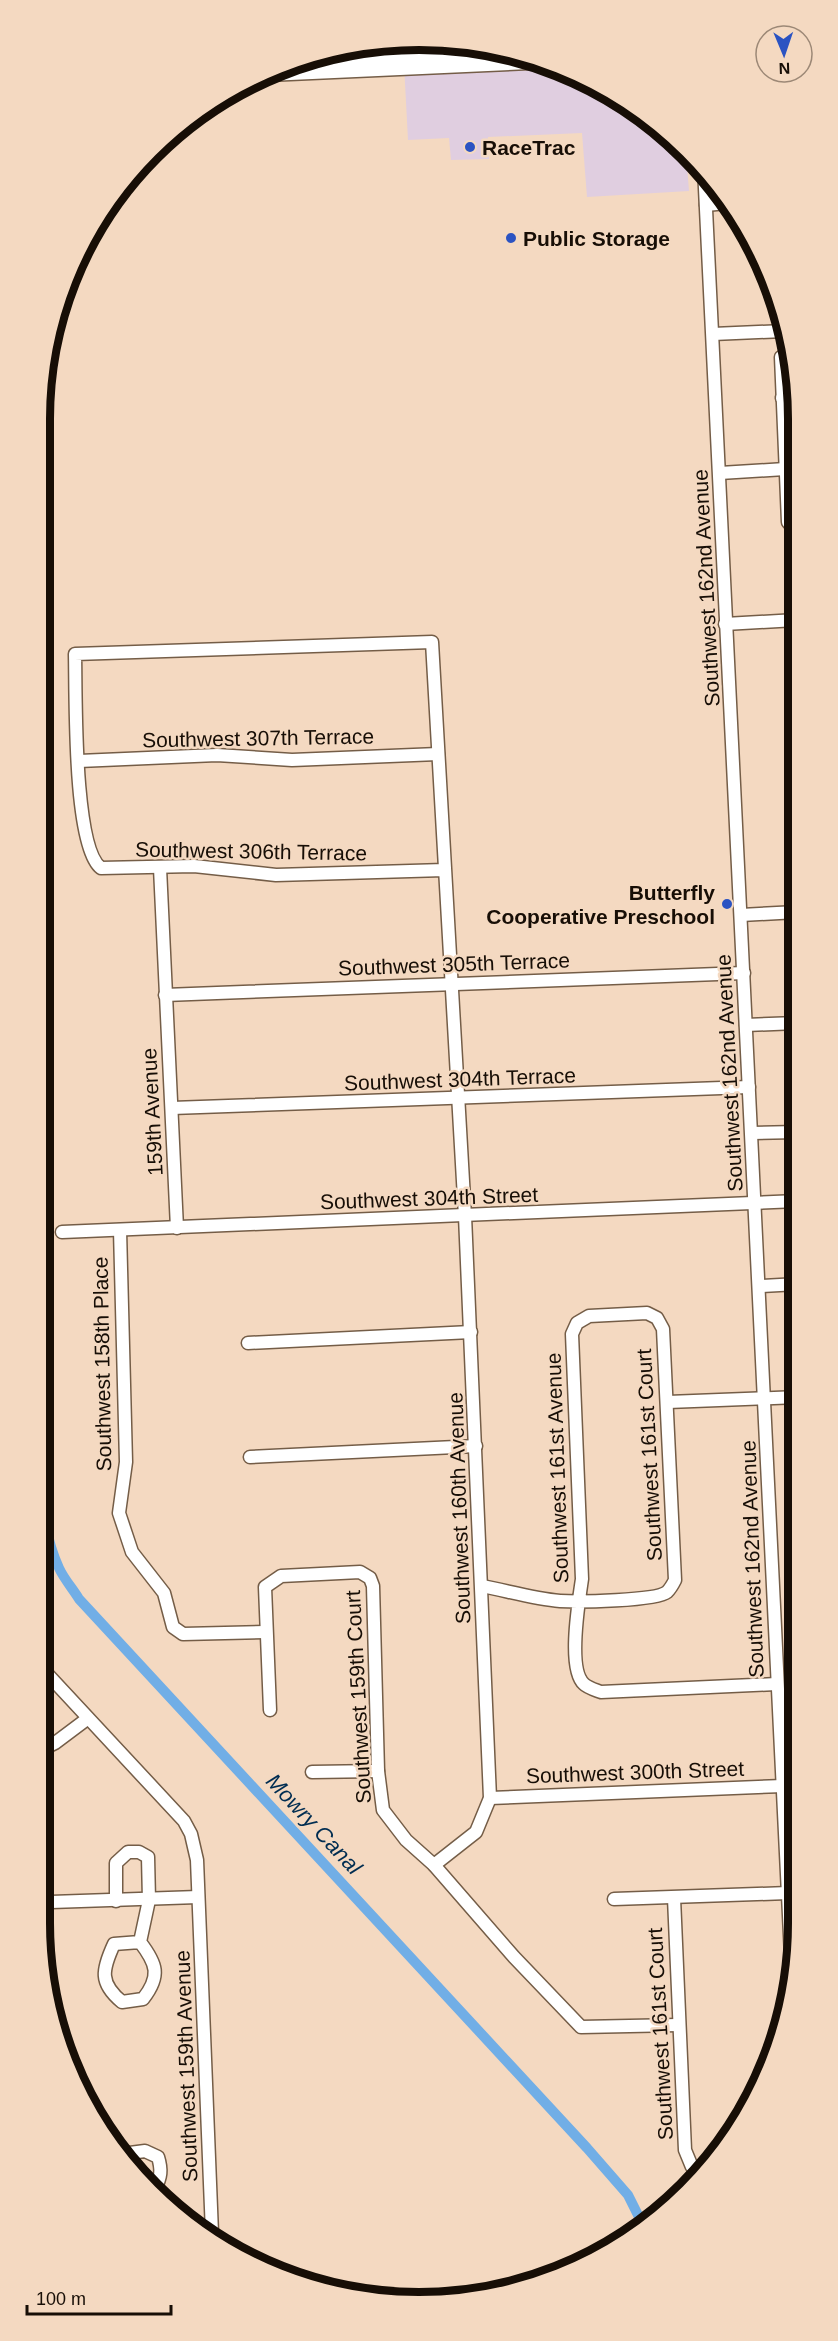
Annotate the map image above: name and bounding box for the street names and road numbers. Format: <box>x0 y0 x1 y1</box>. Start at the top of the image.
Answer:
street label: Southwest 162nd Avenue <box>688 469 724 707</box>
street label: Southwest 307th Terrace <box>142 724 374 752</box>
street label: Southwest 306th Terrace <box>135 837 367 865</box>
street label: Southwest 305th Terrace <box>338 948 570 980</box>
street label: Southwest 162nd Avenue <box>711 954 747 1192</box>
street label: 159th Avenue <box>137 1047 167 1177</box>
street label: Southwest 304th Terrace <box>344 1063 576 1095</box>
street label: Southwest 304th Street <box>320 1183 539 1213</box>
street label: Southwest 158th Place <box>89 1256 115 1472</box>
street label: Southwest 161st Court <box>632 1348 666 1562</box>
street label: Southwest 161st Avenue <box>541 1352 573 1584</box>
street label: Southwest 160th Avenue <box>443 1392 475 1624</box>
street label: Southwest 162nd Avenue <box>736 1440 768 1678</box>
street label: Southwest 159th Court <box>341 1590 375 1804</box>
street label: Southwest 300th Street <box>526 1757 745 1787</box>
street label: Southwest 161st Court <box>643 1927 677 2141</box>
street label: Southwest 159th Avenue <box>170 1950 202 2182</box>

